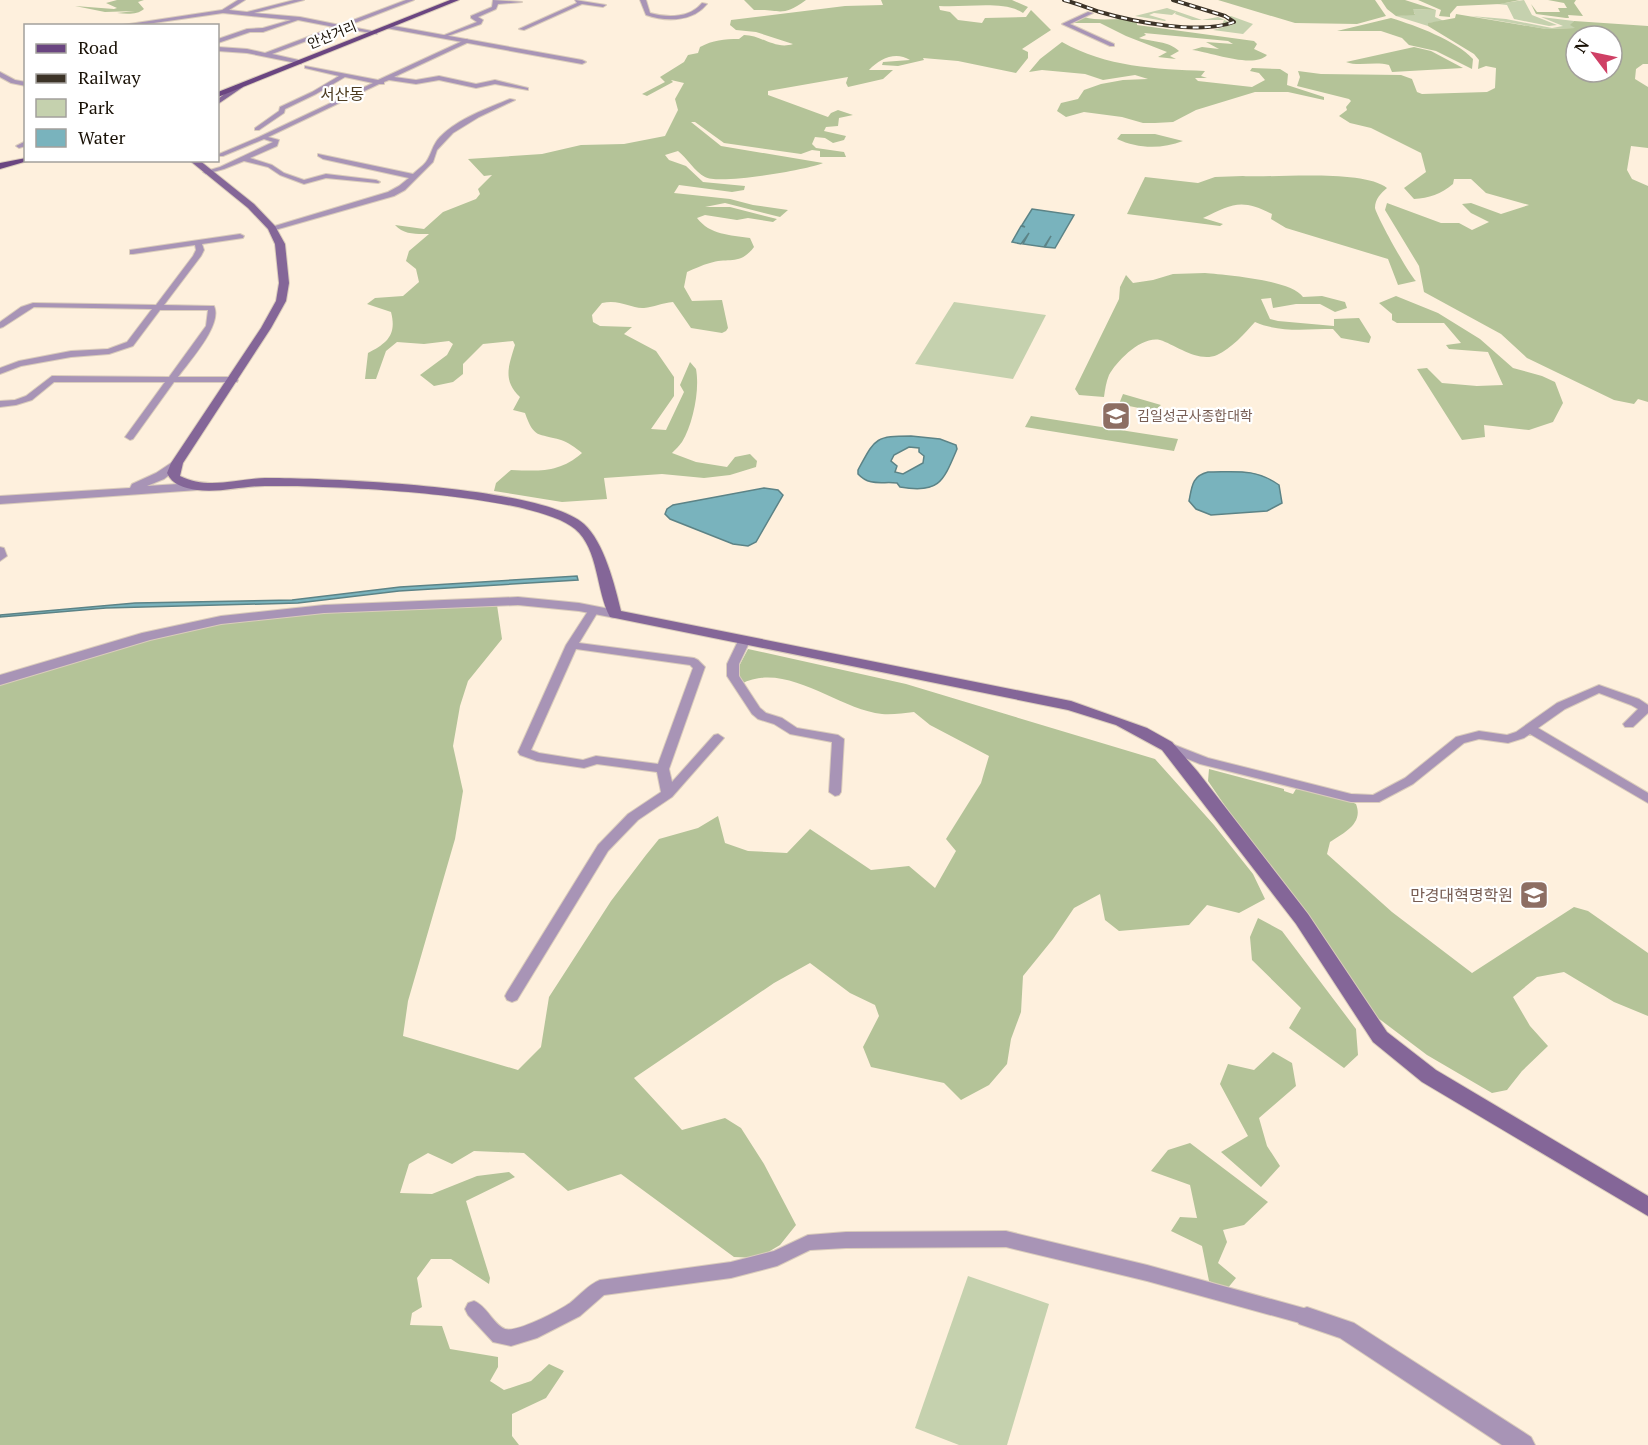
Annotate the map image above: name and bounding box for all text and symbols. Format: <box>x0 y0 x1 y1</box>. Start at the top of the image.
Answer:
street label: 안산거리 <box>304 16 359 53</box>
legend <box>24 24 219 162</box>
north arrow <box>1564 24 1624 84</box>
text: Road <box>78 35 118 59</box>
text: N <box>1569 35 1594 57</box>
text: Railway <box>78 65 142 89</box>
district label: 서산동 <box>320 83 364 105</box>
text: Park <box>78 95 115 119</box>
text: Water <box>78 125 125 149</box>
school or university icon: 김일성군사종합대학 <box>1100 400 1132 432</box>
place label: 김일성군사종합대학 <box>1137 406 1253 425</box>
school or university icon: 만경대혁명학원 <box>1518 879 1550 911</box>
place label: 만경대혁명학원 <box>1410 884 1513 906</box>

